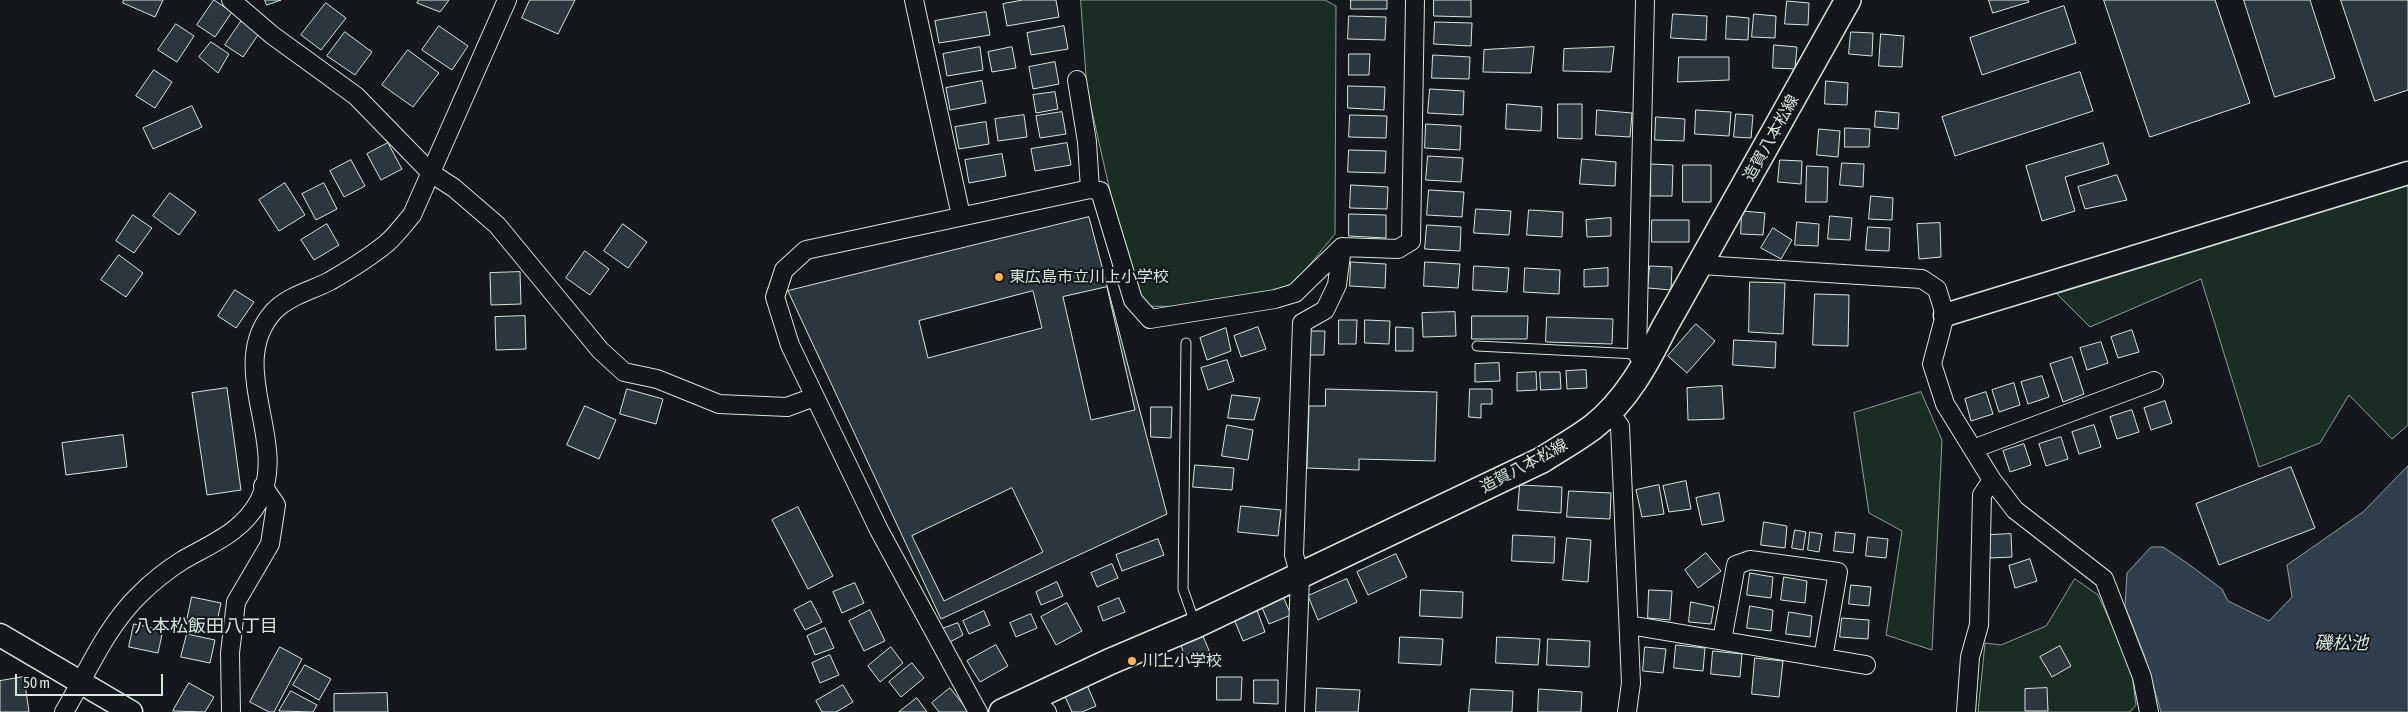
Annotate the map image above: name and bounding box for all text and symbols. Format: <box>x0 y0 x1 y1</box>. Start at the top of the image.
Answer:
street label: 造賀八本松線 <box>1739 91 1803 185</box>
place label: 東広島市立川上小学校 <box>1009 267 1169 287</box>
marker: 東広島市立川上小学校 <box>993 271 1005 283</box>
street label: 造賀八本松線 <box>1477 435 1571 497</box>
district label: 八本松飯田八丁目 <box>134 615 278 637</box>
water label: 磯松池 <box>2314 632 2368 654</box>
place label: 川上小学校 <box>1142 651 1222 671</box>
marker: 川上小学校 <box>1126 655 1138 667</box>
scale bar <box>18 664 165 696</box>
text: 50 m <box>23 674 50 691</box>

